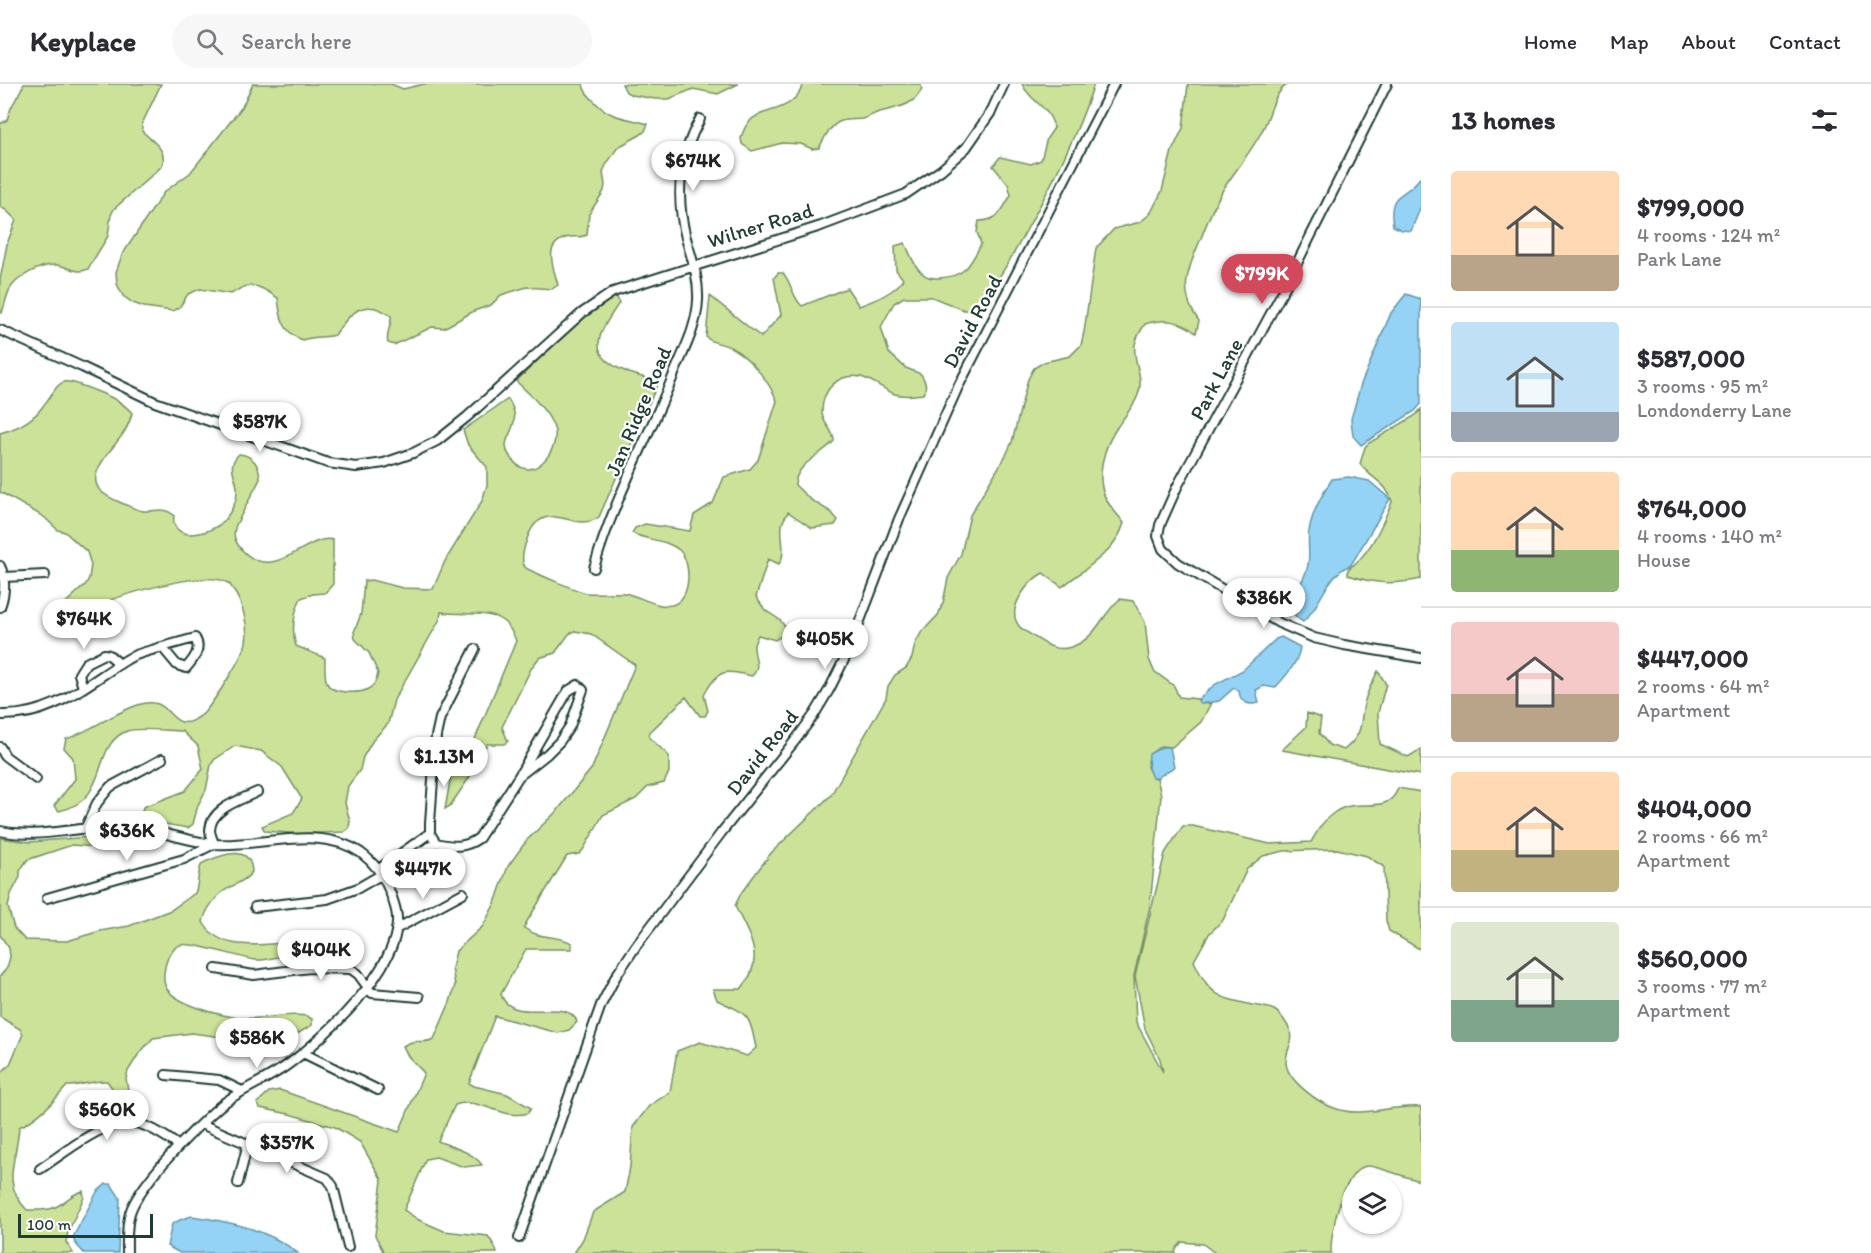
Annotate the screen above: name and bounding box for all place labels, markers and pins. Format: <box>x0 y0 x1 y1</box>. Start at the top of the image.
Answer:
pin: $674K <box>651 141 735 192</box>
pin: $799K <box>1220 254 1304 305</box>
pin: $587K <box>218 402 302 453</box>
pin: $386K <box>1222 578 1306 629</box>
pin: $764K <box>42 599 126 650</box>
pin: $405K <box>783 619 867 670</box>
pin: $1.13M <box>395 737 493 788</box>
pin: $636K <box>85 811 169 862</box>
pin: $447K <box>381 849 465 900</box>
pin: $404K <box>279 930 363 981</box>
pin: $586K <box>215 1018 299 1069</box>
pin: $560K <box>65 1090 149 1141</box>
pin: $357K <box>245 1123 329 1174</box>

